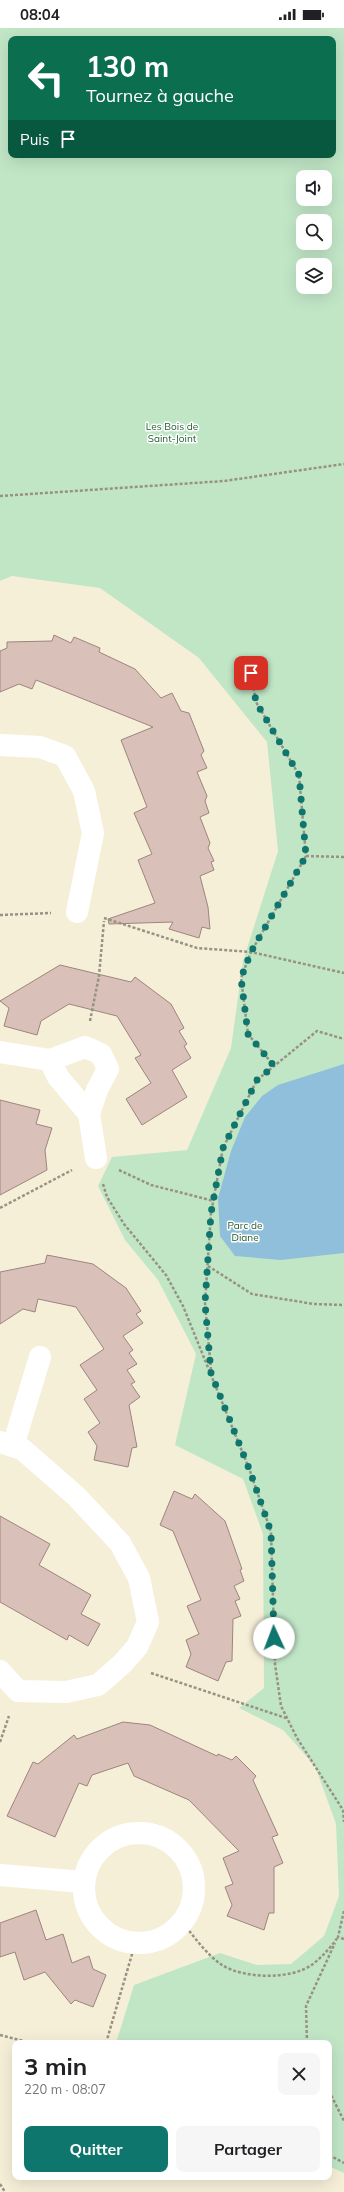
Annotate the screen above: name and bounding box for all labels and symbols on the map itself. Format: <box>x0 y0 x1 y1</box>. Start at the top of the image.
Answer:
park label: Les Bois de Saint-Joint <box>146 420 198 445</box>
pin <box>234 656 268 690</box>
park label: Parc de Diane <box>228 1219 262 1244</box>
position arrow <box>253 1617 295 1659</box>

